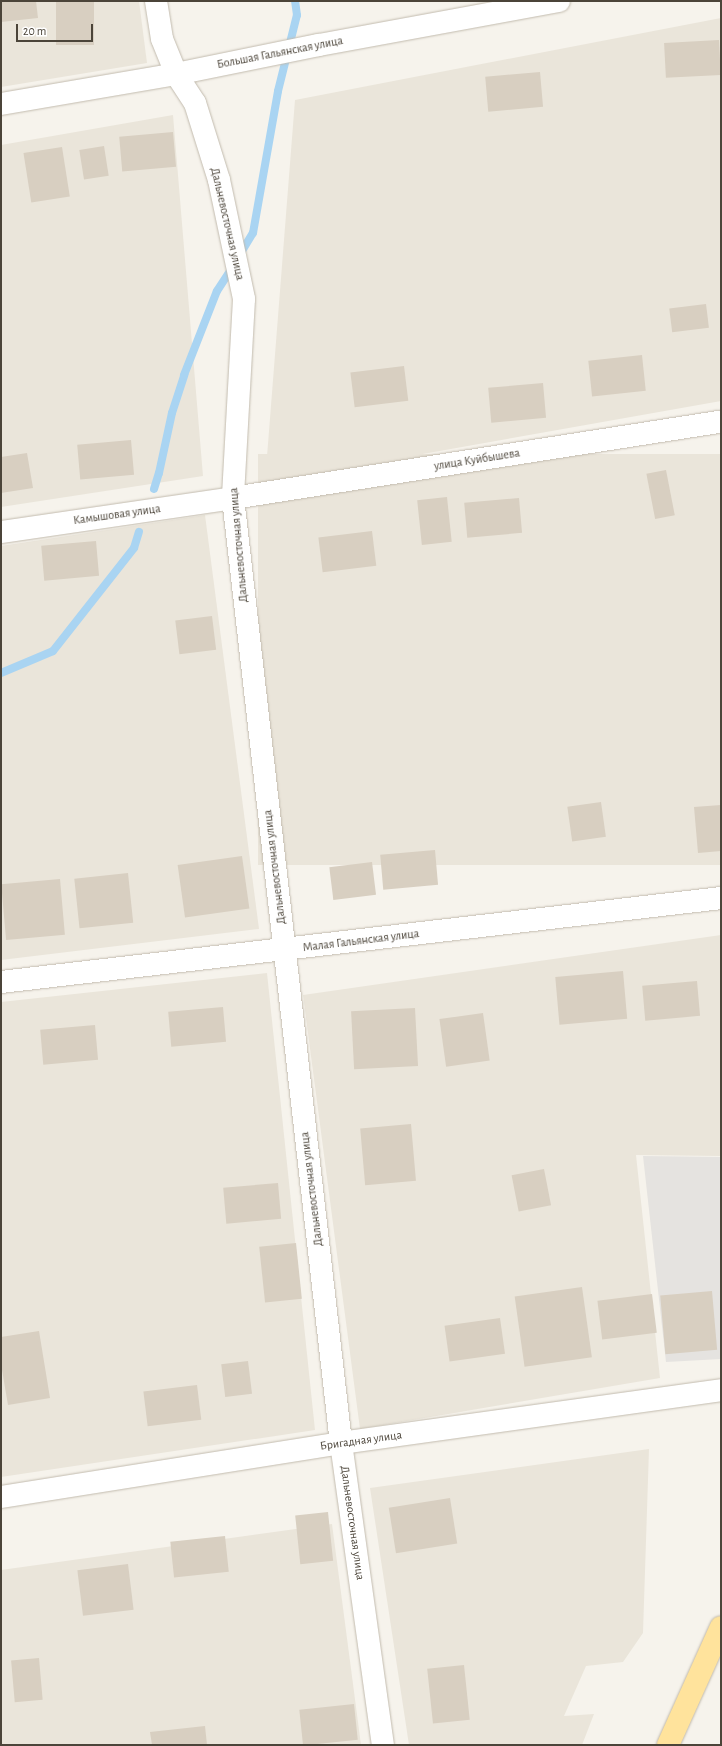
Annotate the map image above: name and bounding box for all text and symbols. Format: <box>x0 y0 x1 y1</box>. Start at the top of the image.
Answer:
scale bar <box>18 16 95 42</box>
text: 20 m <box>23 25 46 37</box>
street label: Большая Гальянская улица <box>216 34 344 72</box>
street label: Дальневосточная улица <box>207 166 247 282</box>
street label: улица Куйбышева <box>433 446 521 474</box>
street label: Дальневосточная улица <box>227 487 251 603</box>
street label: Камышовая улица <box>72 502 162 528</box>
street label: Дальневосточная улица <box>261 809 289 925</box>
street label: Малая Гальянская улица <box>302 927 420 955</box>
street label: Дальневосточная улица <box>298 1131 326 1247</box>
street label: Бригадная улица <box>319 1428 403 1454</box>
street label: Дальневосточная улица <box>337 1465 367 1581</box>

